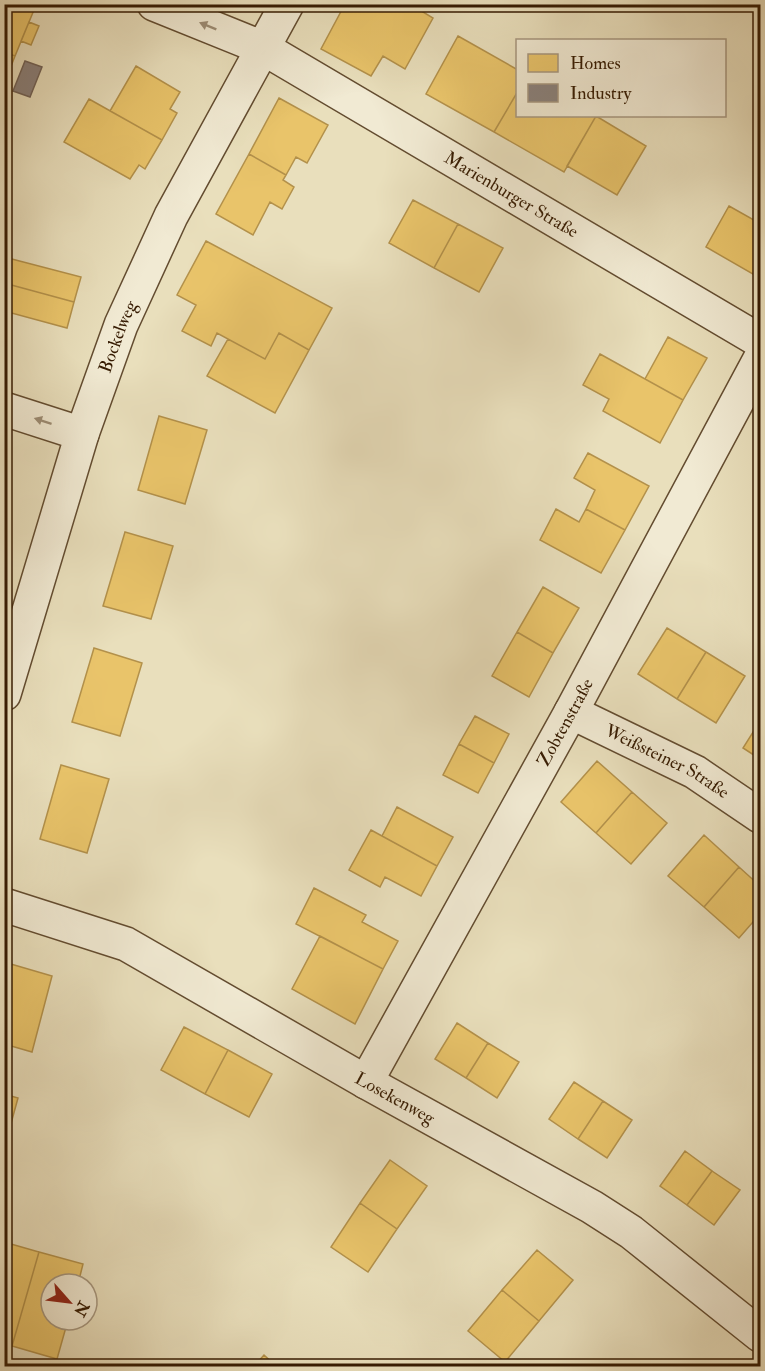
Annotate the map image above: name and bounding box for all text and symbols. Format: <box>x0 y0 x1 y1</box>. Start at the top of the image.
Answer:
one-way arrow <box>199 21 217 31</box>
legend <box>516 39 726 117</box>
text: Homes <box>570 52 621 75</box>
text: Industry <box>570 82 632 105</box>
street label: Marienburger Straße <box>440 146 583 243</box>
street label: Bockelweg <box>93 296 143 376</box>
one-way arrow <box>34 416 52 426</box>
street label: Zobtenstraße <box>532 674 599 771</box>
street label: Weißsteiner Straße <box>600 718 734 804</box>
street label: Losekenweg <box>351 1067 440 1130</box>
north arrow <box>39 1272 99 1332</box>
text: N <box>69 1297 94 1320</box>

